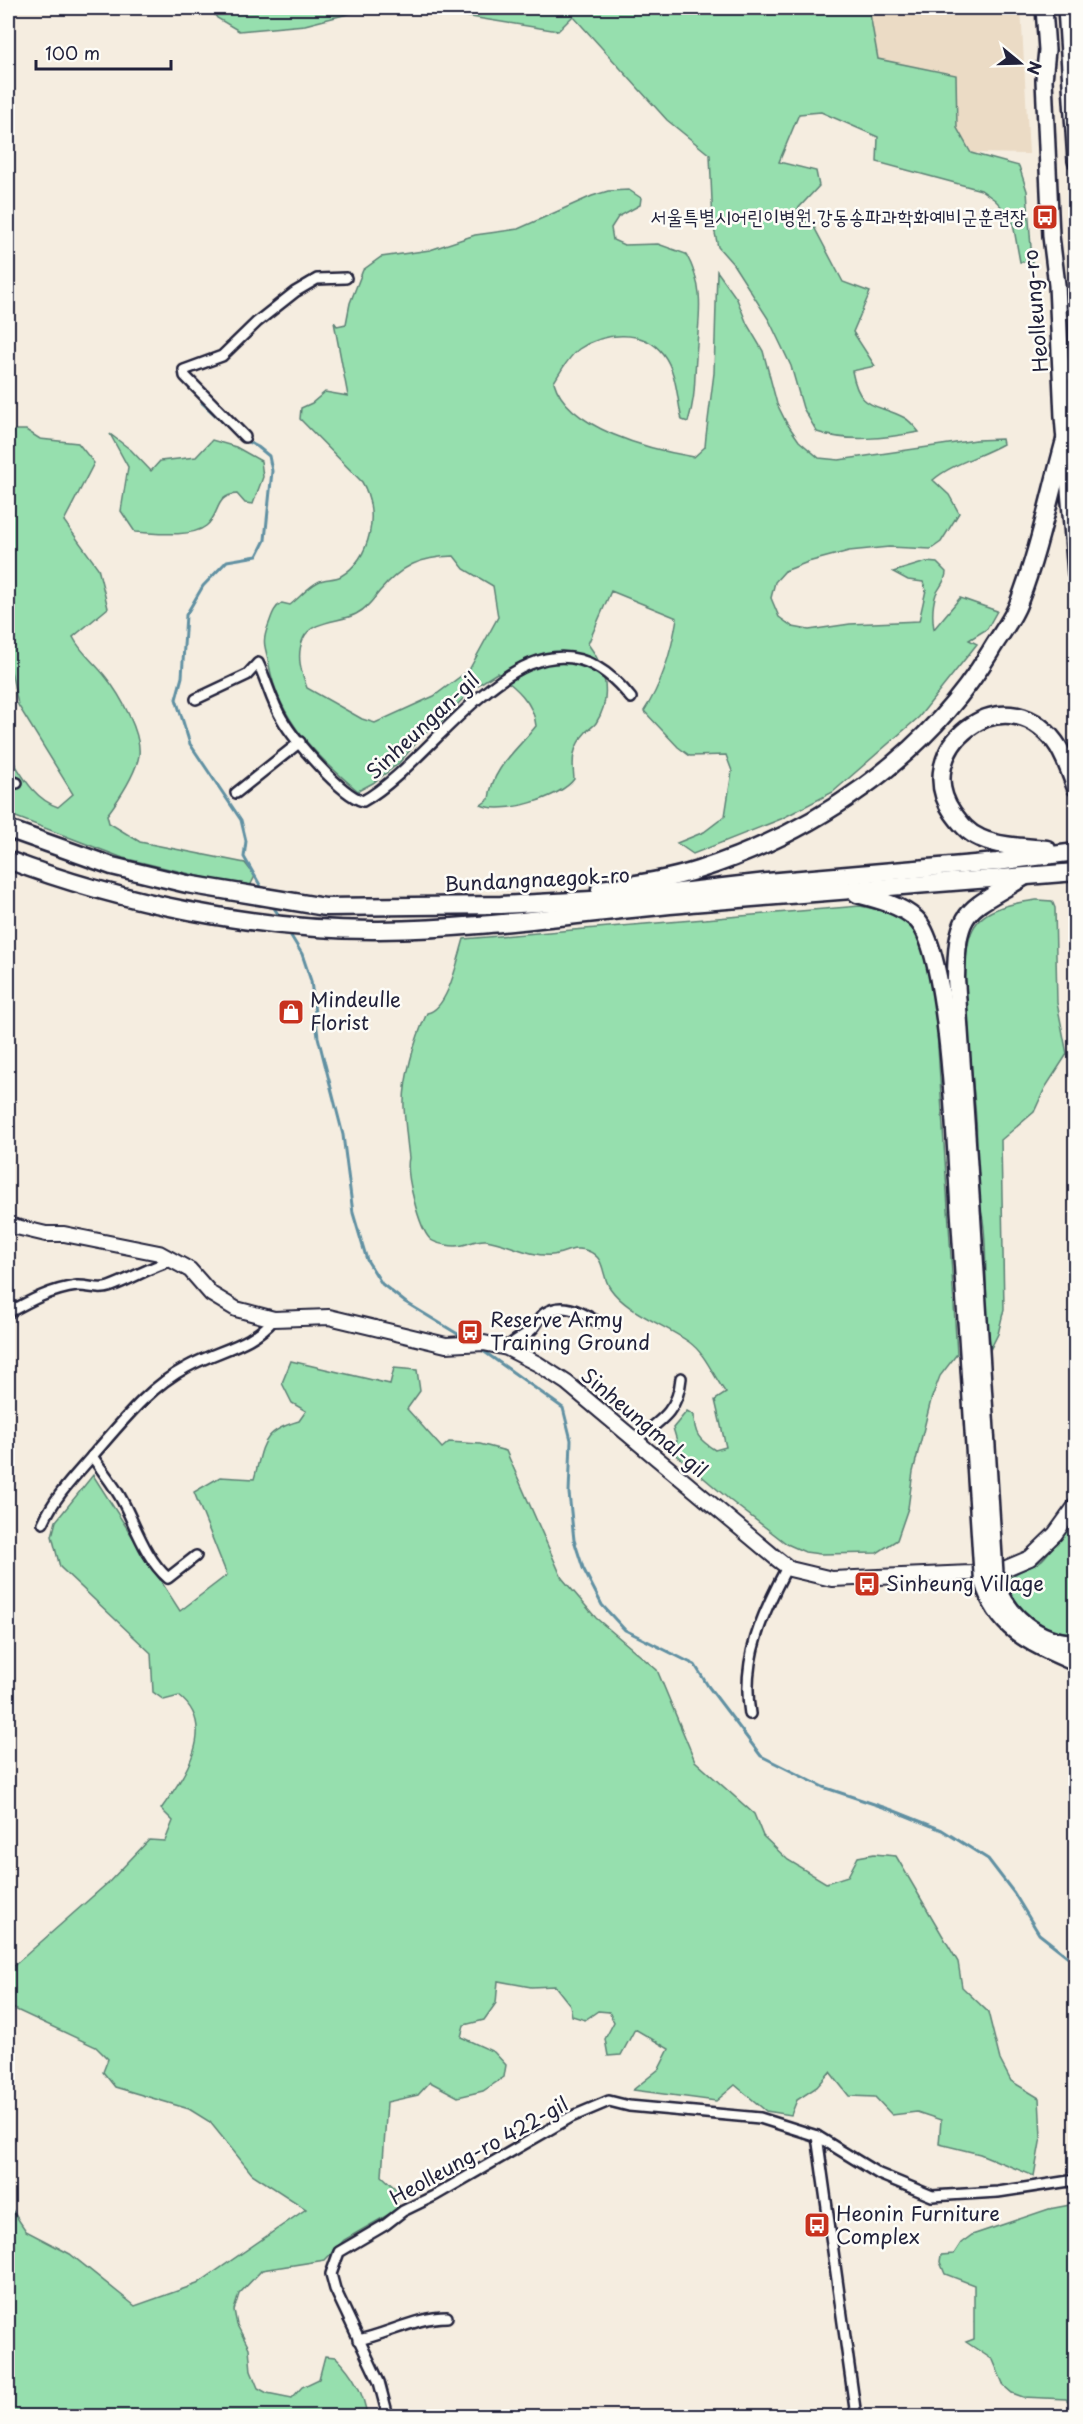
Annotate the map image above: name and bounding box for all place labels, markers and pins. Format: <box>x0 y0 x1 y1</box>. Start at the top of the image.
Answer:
place label: 서울특별시어린이병원.강동송파과학화예비군훈련장 <box>651 201 1026 231</box>
bus stop icon: 서울특별시어린이병원.강동송파과학화예비군훈련장 <box>1030 202 1060 232</box>
place label: Mindeulle Florist <box>310 984 401 1037</box>
shop icon: Mindeulle Florist <box>276 997 306 1027</box>
place label: Reserve Army Training Ground <box>490 1304 650 1357</box>
bus stop icon: Reserve Army Training Ground <box>455 1317 485 1347</box>
place label: Sinheung Village <box>886 1568 1044 1598</box>
bus stop icon: Sinheung Village <box>852 1569 882 1599</box>
place label: Heonin Furniture Complex <box>836 2198 1000 2251</box>
bus stop icon: Heonin Furniture Complex <box>802 2210 832 2240</box>

